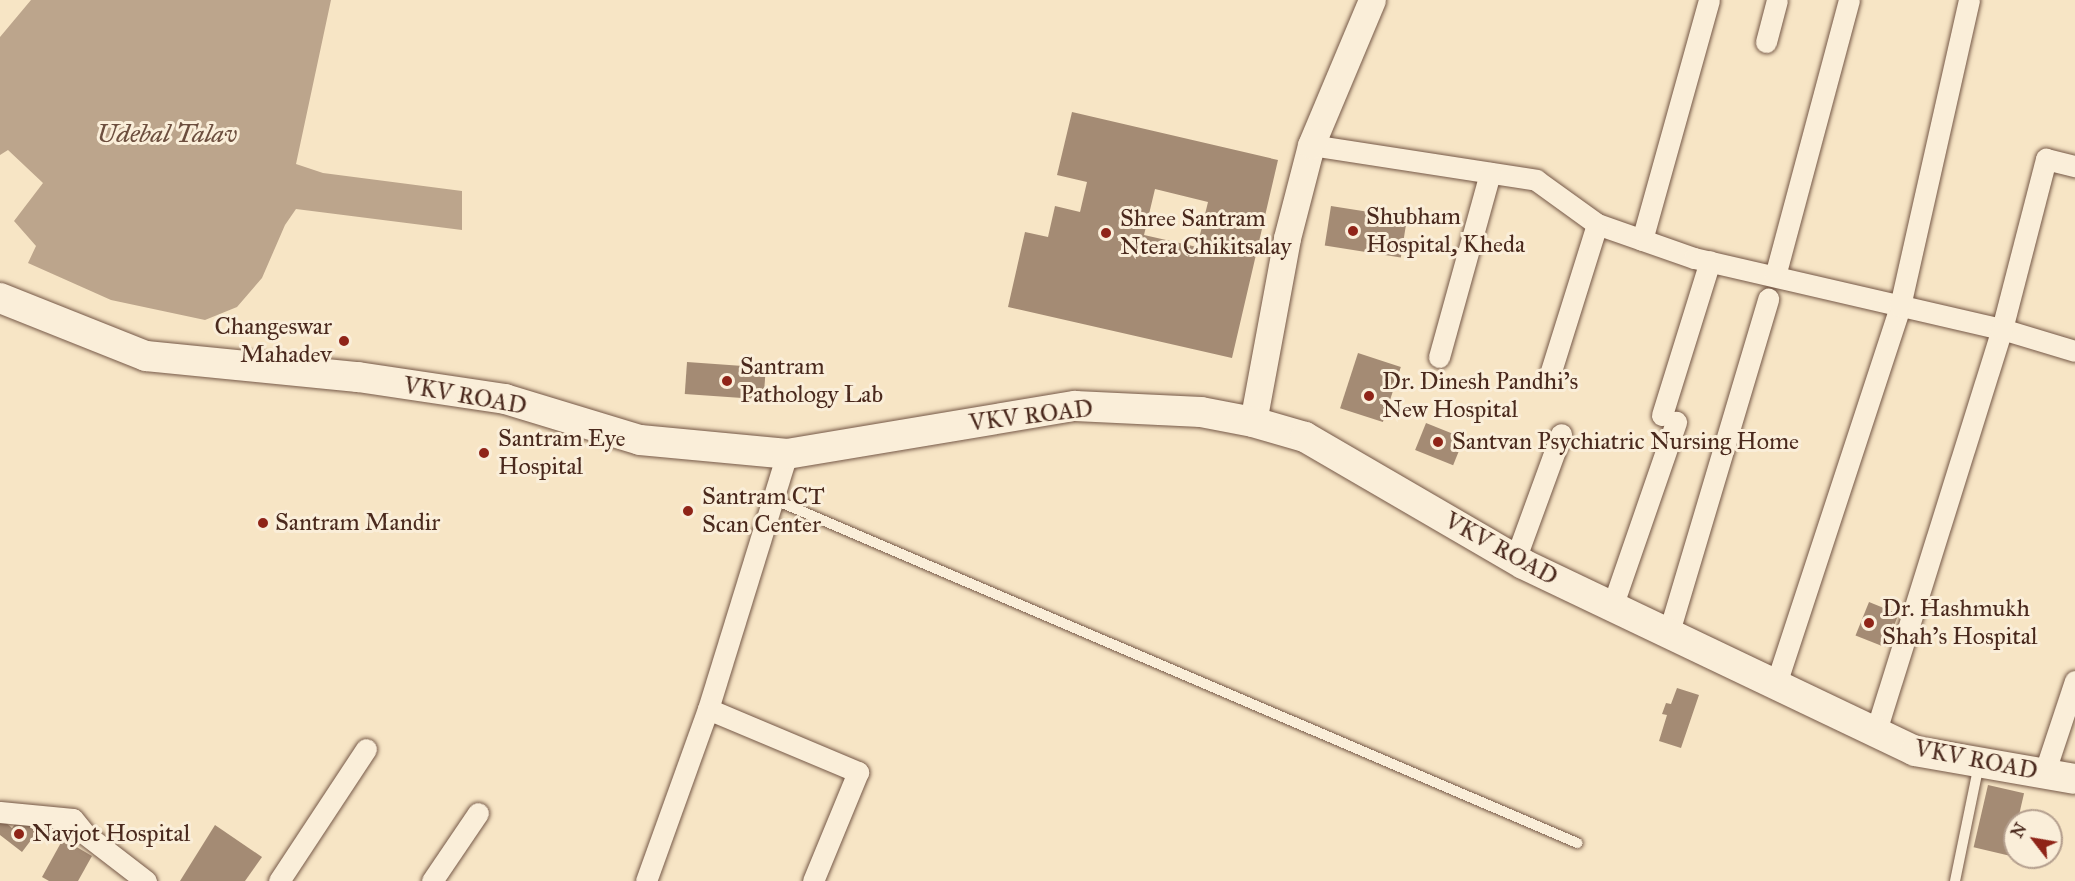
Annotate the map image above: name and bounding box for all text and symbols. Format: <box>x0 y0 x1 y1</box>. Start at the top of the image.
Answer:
water label: Udebal Talav <box>97 118 237 150</box>
place label: Shubham Hospital, Kheda <box>1366 203 1525 259</box>
place label: Shree Santram Ntera Chikitsalay <box>1120 205 1292 261</box>
marker: Shubham Hospital, Kheda <box>1344 222 1362 240</box>
marker: Shree Santram Ntera Chikitsalay <box>1097 224 1115 242</box>
place label: Changeswar Mahadev <box>214 313 332 369</box>
marker: Changeswar Mahadev <box>337 334 351 348</box>
place label: Santram Pathology Lab <box>740 353 883 409</box>
place label: Dr. Dinesh Pandhi's New Hospital <box>1382 368 1578 424</box>
street label: VKV ROAD <box>401 371 529 421</box>
marker: Santram Pathology Lab <box>718 372 736 390</box>
marker: Dr. Dinesh Pandhi's New Hospital <box>1360 387 1378 405</box>
street label: VKV ROAD <box>967 394 1095 438</box>
place label: Santram Eye Hospital <box>498 425 626 481</box>
place label: Santvan Psychiatric Nursing Home <box>1452 428 1799 456</box>
marker: Santvan Psychiatric Nursing Home <box>1429 433 1447 451</box>
marker: Santram Eye Hospital <box>475 444 493 462</box>
place label: Santram CT Scan Center <box>702 483 825 539</box>
marker: Santram CT Scan Center <box>679 502 697 520</box>
street label: VKV ROAD <box>1439 506 1563 592</box>
place label: Santram Mandir <box>275 509 440 537</box>
marker: Santram Mandir <box>256 516 270 530</box>
place label: Dr. Hashmukh Shah's Hospital <box>1882 595 2037 651</box>
marker: Dr. Hashmukh Shah's Hospital <box>1860 614 1878 632</box>
street label: VKV ROAD <box>1912 734 2040 786</box>
north arrow <box>2003 809 2063 869</box>
place label: Navjot Hospital <box>32 820 190 848</box>
text: N <box>2007 820 2030 841</box>
marker: Navjot Hospital <box>10 825 28 843</box>

